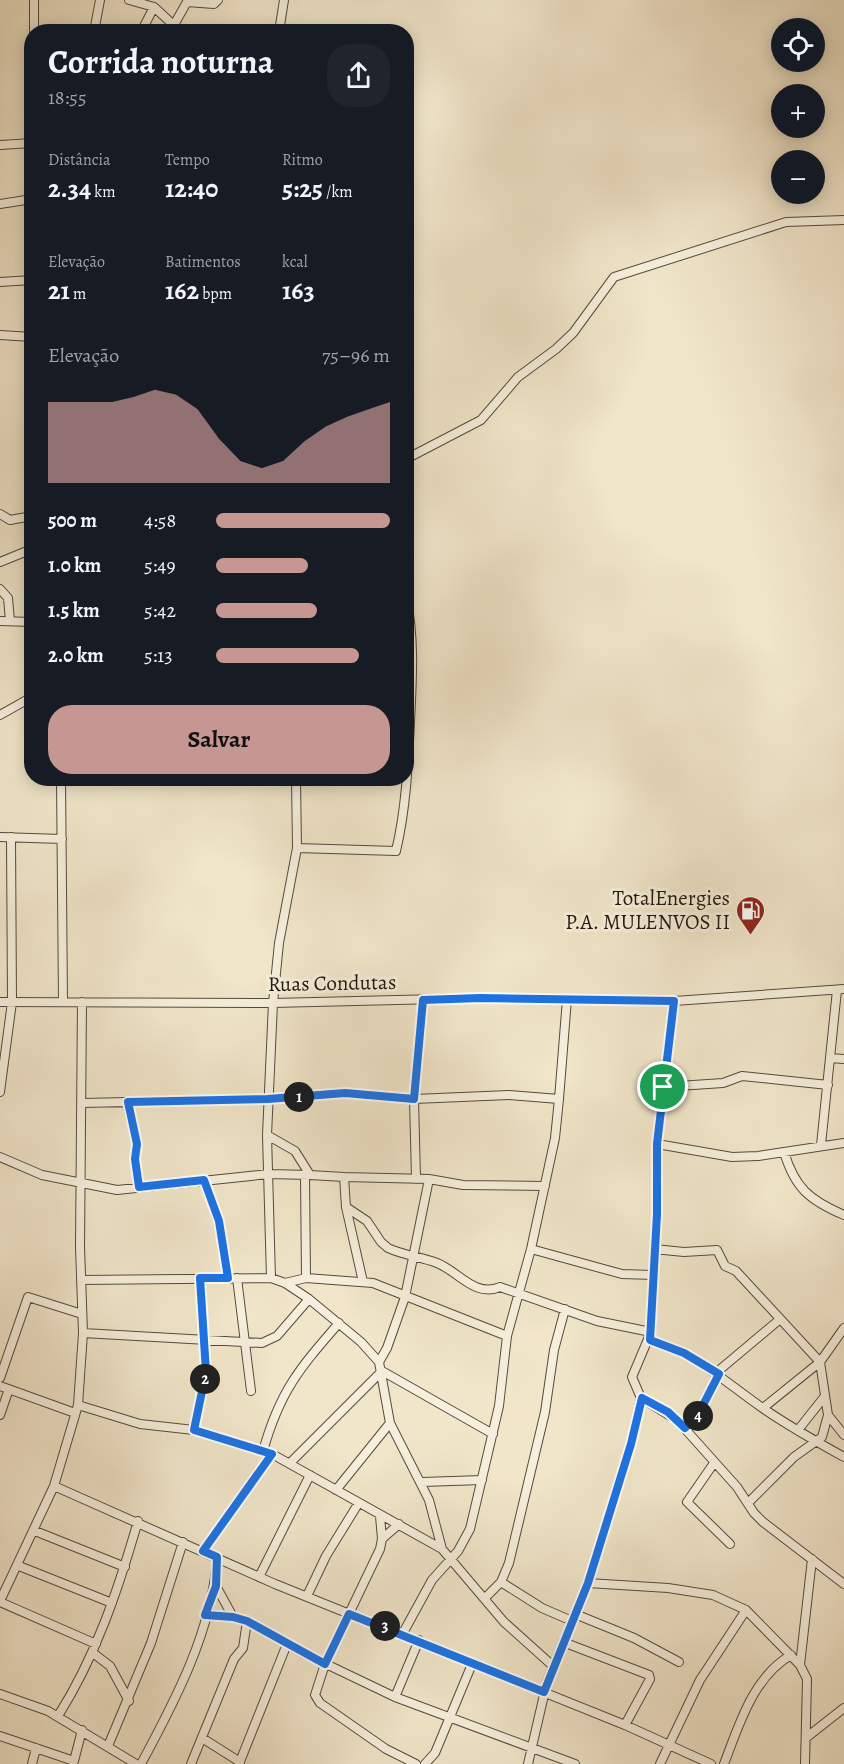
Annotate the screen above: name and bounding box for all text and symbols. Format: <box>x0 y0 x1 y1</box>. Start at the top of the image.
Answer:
map controls <box>771 18 825 204</box>
button: locate <box>771 18 825 72</box>
text: Corrida noturna <box>48 39 274 84</box>
button: share <box>327 44 390 107</box>
text: 18:55 <box>48 84 87 111</box>
button: + <box>771 84 825 138</box>
text: Distância <box>48 149 110 171</box>
text: Tempo <box>165 149 210 171</box>
text: Ritmo <box>282 149 323 171</box>
button: − <box>771 150 825 204</box>
text: 2.34 <box>48 171 91 206</box>
text: 12:40 <box>165 171 218 206</box>
text: 5:25 <box>282 171 323 206</box>
text: km <box>91 181 116 203</box>
text: /km <box>323 181 353 203</box>
text: Elevação <box>48 251 105 273</box>
text: Batimentos <box>165 251 241 273</box>
text: kcal <box>282 251 308 273</box>
text: 21 <box>48 273 70 308</box>
text: 162 <box>165 273 199 308</box>
text: 163 <box>282 273 315 308</box>
text: m <box>70 283 86 305</box>
text: bpm <box>199 283 232 305</box>
text: Elevação <box>48 342 119 369</box>
text: 75–96 m <box>322 342 390 369</box>
text: 500 m <box>48 507 97 534</box>
text: 4:58 <box>144 507 176 534</box>
text: 1.0 km <box>48 552 101 579</box>
text: 5:49 <box>144 552 176 579</box>
text: 1.5 km <box>48 597 100 624</box>
text: 5:42 <box>144 597 176 624</box>
text: 2.0 km <box>48 642 104 669</box>
text: 5:13 <box>144 642 173 669</box>
button: Salvar <box>48 705 390 774</box>
place label: TotalEnergies P.A. MULENVOS II <box>565 884 730 936</box>
fuel station icon: TotalEnergies P.A. MULENVOS II <box>735 894 767 936</box>
street label: Ruas Condutas <box>268 968 396 998</box>
pin <box>637 1061 688 1112</box>
icon: arrive <box>646 1070 679 1103</box>
pin: 1 <box>284 1082 314 1112</box>
text: 1 <box>296 1086 302 1108</box>
pin: 2 <box>190 1364 220 1394</box>
text: 2 <box>201 1368 209 1390</box>
pin: 4 <box>683 1401 713 1431</box>
text: 4 <box>694 1405 702 1427</box>
pin: 3 <box>370 1611 400 1641</box>
text: 3 <box>382 1615 388 1637</box>

